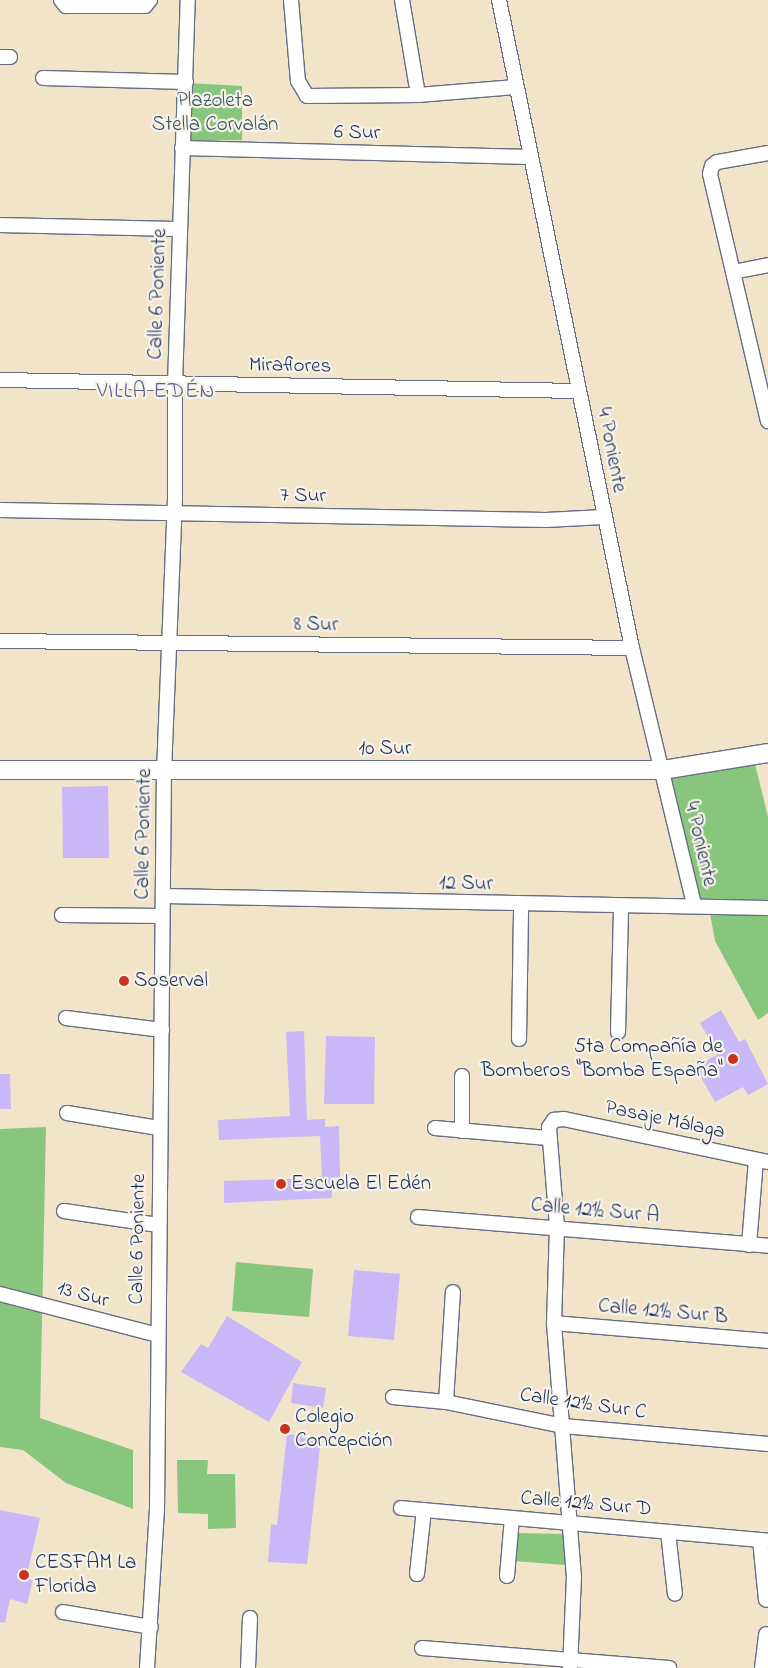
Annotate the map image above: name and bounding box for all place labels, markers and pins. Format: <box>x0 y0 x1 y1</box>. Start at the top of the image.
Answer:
place label: Soserval <box>134 968 208 994</box>
marker: Soserval <box>118 975 130 987</box>
place label: 5ta Compañía de Bomberos "Bomba España" <box>481 1034 723 1084</box>
marker: 5ta Compañía de Bomberos "Bomba España" <box>727 1053 739 1065</box>
place label: Escuela El Edén <box>291 1171 431 1197</box>
marker: Escuela El Edén <box>275 1178 287 1190</box>
place label: Colegio Concepción <box>295 1404 392 1454</box>
marker: Colegio Concepción <box>279 1423 291 1435</box>
place label: CESFAM La Florida <box>35 1550 136 1600</box>
marker: CESFAM La Florida <box>17 1568 31 1582</box>

